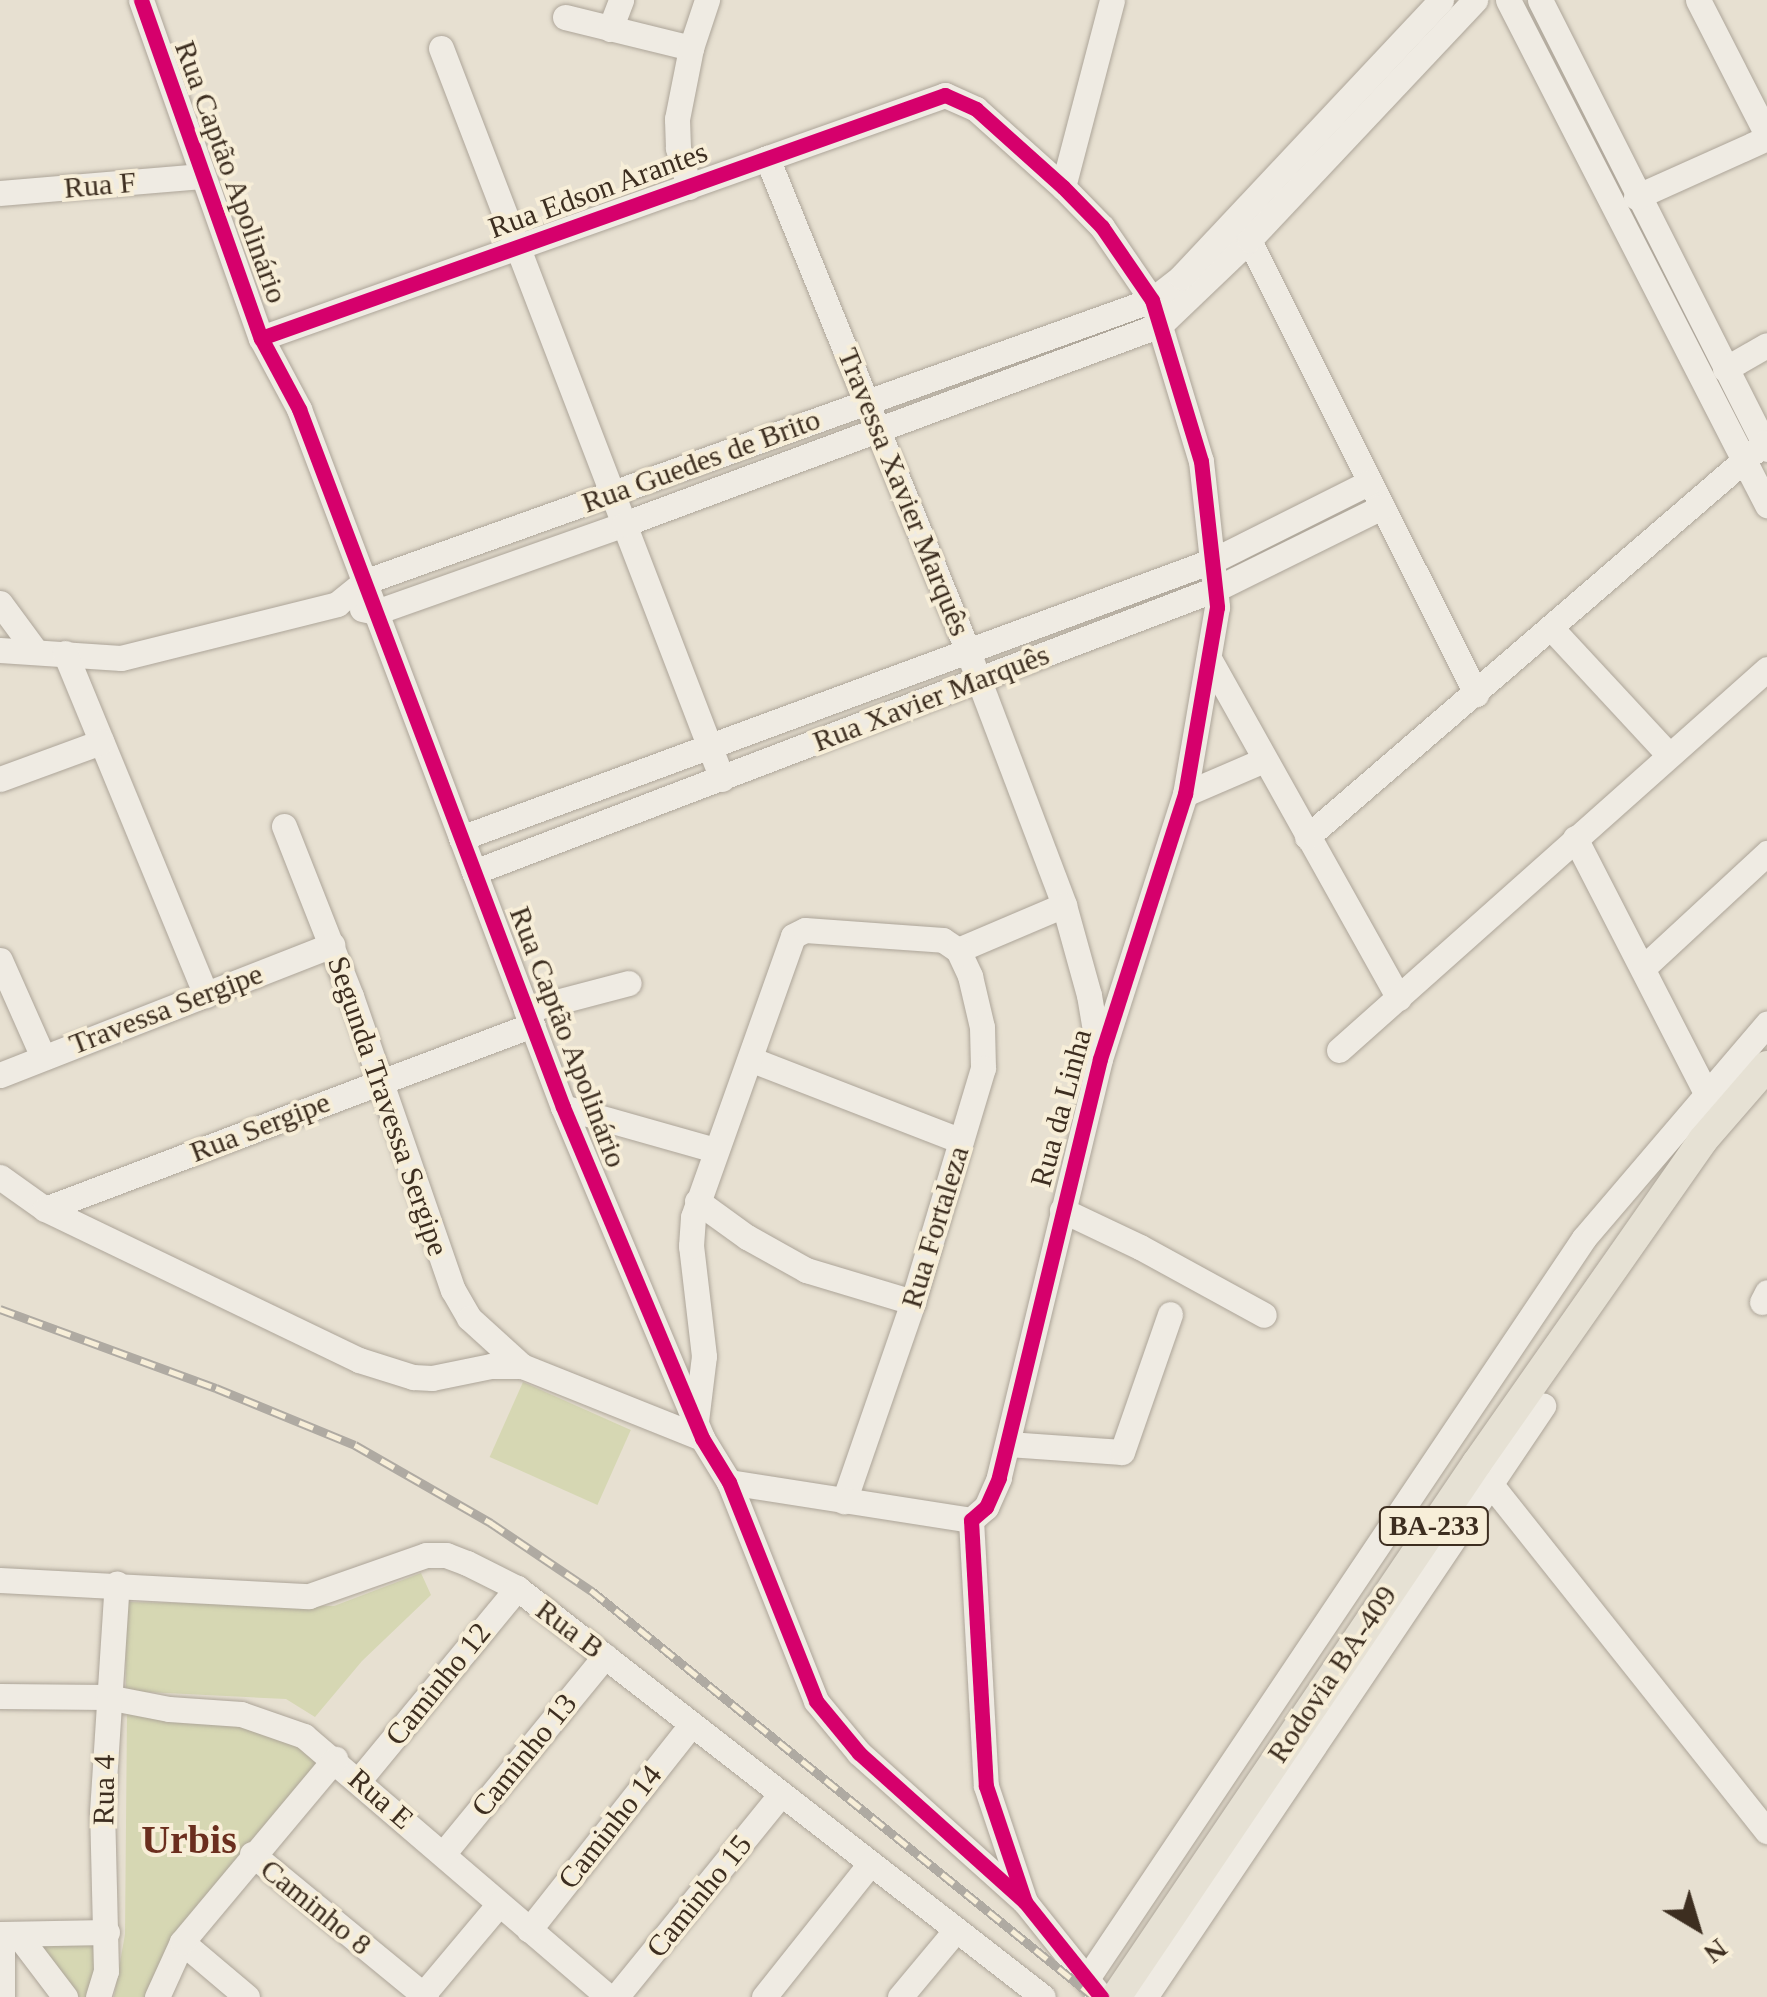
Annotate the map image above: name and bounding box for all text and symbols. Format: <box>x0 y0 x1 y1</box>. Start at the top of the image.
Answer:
street label: Rua Captão Apolinário <box>166 35 296 309</box>
street label: Rua Edson Arantes <box>483 133 713 247</box>
street label: Rua F <box>62 164 138 206</box>
street label: Travessa Xavier Marquês <box>830 343 978 641</box>
street label: Rua Guedes de Brito <box>577 401 825 521</box>
street label: Rua Xavier Marquês <box>808 636 1054 760</box>
street label: Rua Captão Apolinário <box>501 901 635 1173</box>
street label: Segunda Travessa Sergipe <box>320 951 456 1261</box>
street label: Travessa Sergipe <box>64 956 268 1062</box>
street label: Rua da Linha <box>1023 1025 1099 1191</box>
street label: Rua Sergipe <box>185 1084 335 1170</box>
street label: Rua Fortaleza <box>893 1142 977 1312</box>
road number: BA-233 <box>1376 1503 1492 1549</box>
street label: Rodovia BA-409 <box>1260 1579 1404 1769</box>
street label: Rua B <box>529 1592 611 1666</box>
street label: Caminho 12 <box>378 1615 498 1753</box>
street label: Caminho 13 <box>464 1686 584 1824</box>
street label: Rua 4 <box>85 1754 123 1826</box>
street label: Caminho 14 <box>550 1758 670 1896</box>
street label: Rua E <box>341 1761 421 1837</box>
district label: Urbis <box>141 1816 237 1864</box>
street label: Caminho 15 <box>639 1827 759 1965</box>
street label: Caminho 8 <box>253 1851 379 1963</box>
north arrow <box>1647 1877 1747 1977</box>
text: N <box>1698 1933 1733 1969</box>

